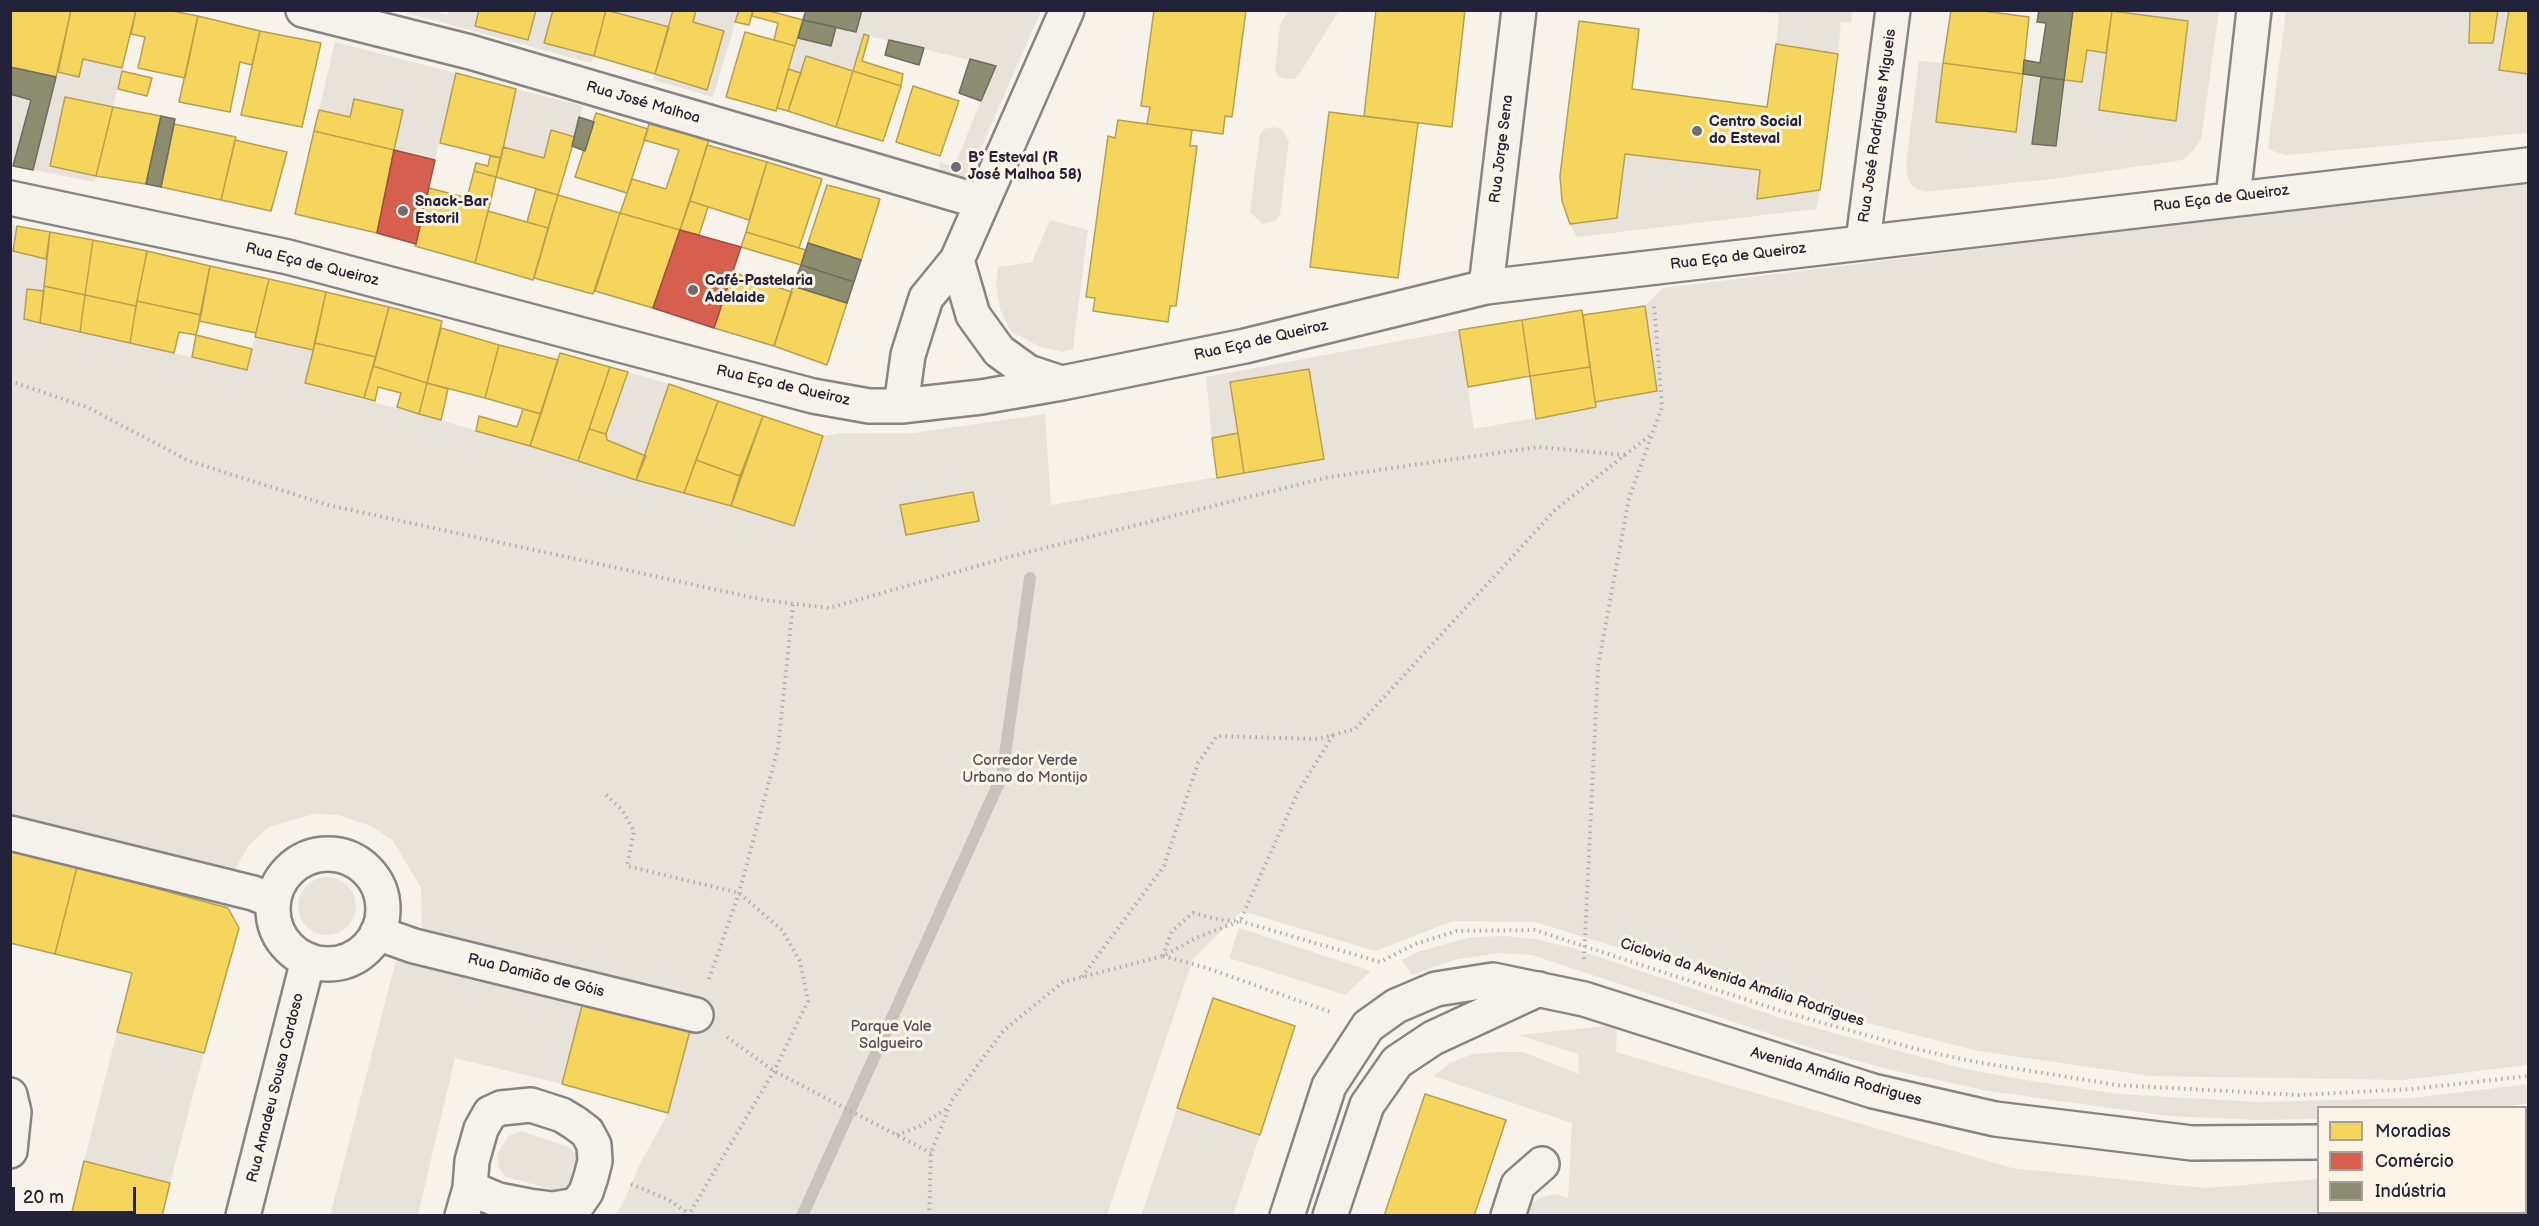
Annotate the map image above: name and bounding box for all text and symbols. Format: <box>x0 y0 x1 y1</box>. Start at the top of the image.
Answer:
street label: Rua José Rodrigues Migueis <box>1855 28 1901 224</box>
street label: Rua José Malhoa <box>584 78 702 128</box>
street label: Rua Jorge Sena <box>1486 94 1518 204</box>
place label: Centro Social do Esteval <box>1709 113 1802 148</box>
marker: Centro Social do Esteval <box>1690 124 1704 138</box>
place label: Bº Esteval (R José Malhoa 58) <box>968 149 1082 184</box>
marker: Bº Esteval (R José Malhoa 58) <box>949 160 963 174</box>
street label: Rua Eça de Queiroz <box>2152 182 2290 216</box>
place label: Snack-Bar Estoril <box>415 193 488 228</box>
marker: Snack-Bar Estoril <box>396 204 410 218</box>
street label: Rua Eça de Queiroz <box>244 240 380 290</box>
street label: Rua Eça de Queiroz <box>1669 240 1807 274</box>
place label: Café-Pastelaria Adelaide <box>705 272 813 307</box>
marker: Café-Pastelaria Adelaide <box>686 283 700 297</box>
street label: Rua Eça de Queiroz <box>1192 317 1330 365</box>
street label: Rua Eça de Queiroz <box>714 362 852 410</box>
park label: Corredor Verde Urbano do Montijo <box>962 752 1088 787</box>
street label: Ciclovia da Avenida Amália Rodrigues <box>1618 935 1866 1031</box>
street label: Rua Damião de Góis <box>466 950 606 1002</box>
street label: Rua Amadeu Sousa Cardoso <box>244 991 308 1185</box>
park label: Parque Vale Salgueiro <box>850 1018 932 1053</box>
street label: Avenida Amália Rodrigues <box>1748 1044 1924 1110</box>
legend <box>2317 1106 2527 1214</box>
text: Moradias <box>2375 1121 2451 1142</box>
text: Comércio <box>2375 1151 2454 1172</box>
scale bar <box>15 1175 140 1213</box>
text: Indústria <box>2375 1181 2446 1202</box>
text: 20 m <box>23 1187 64 1208</box>

